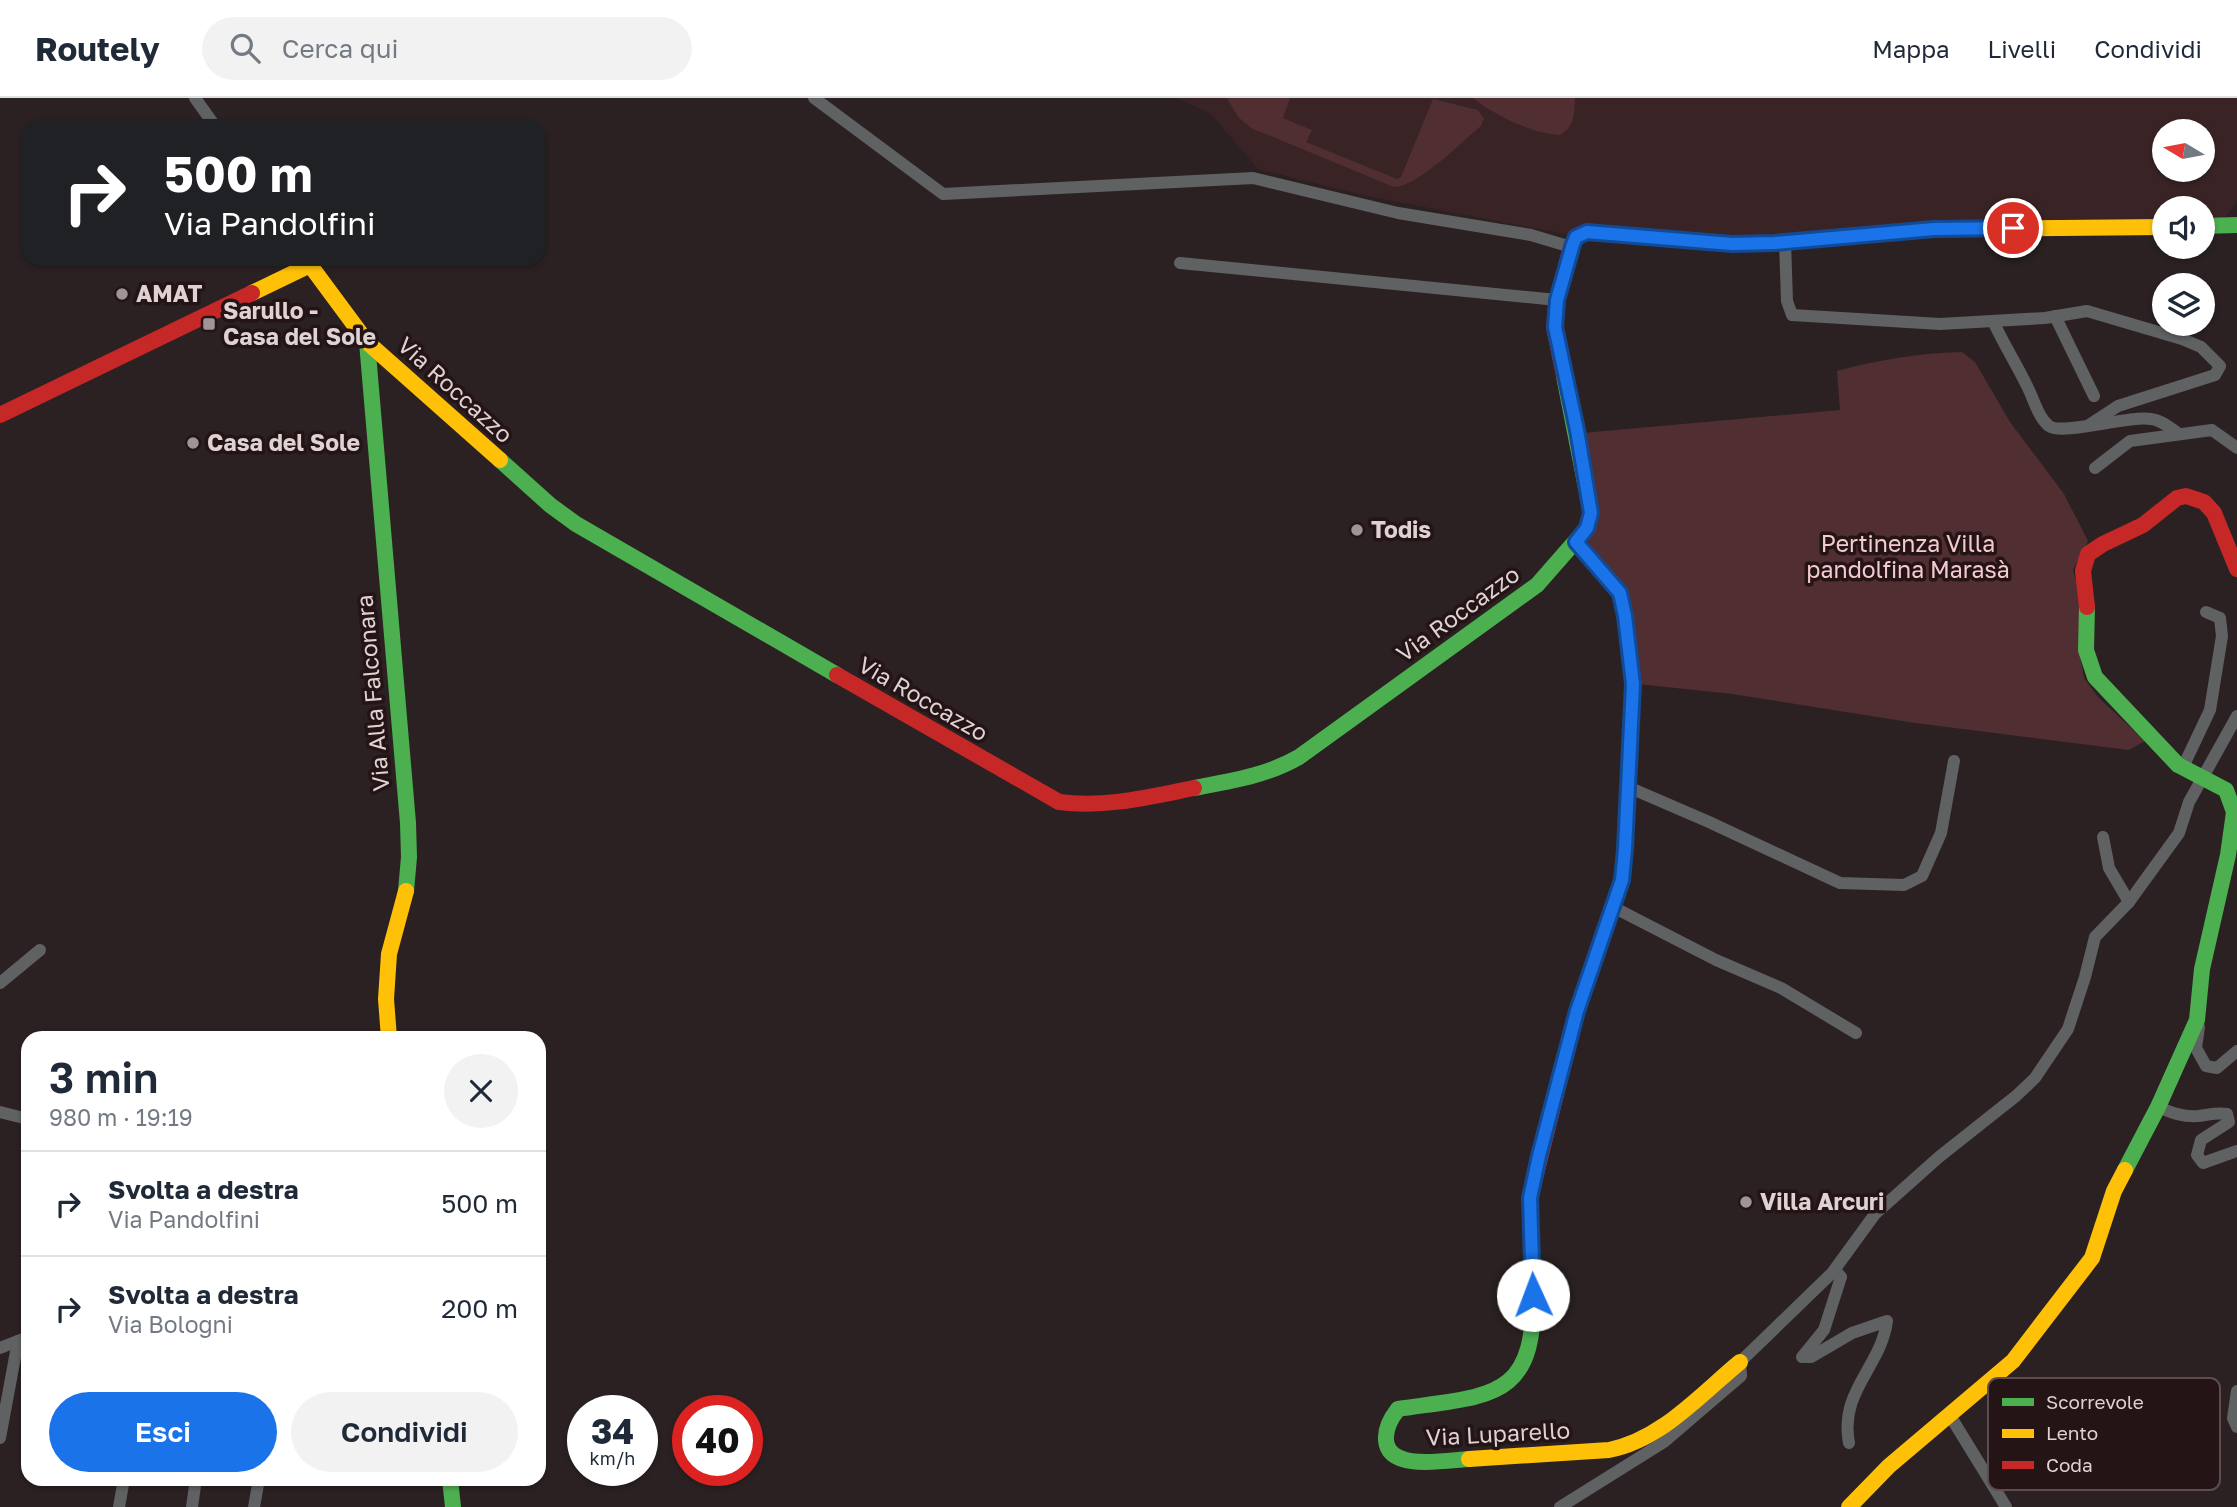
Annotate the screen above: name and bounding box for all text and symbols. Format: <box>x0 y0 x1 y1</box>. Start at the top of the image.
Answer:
search box <box>202 17 692 80</box>
text: Routely <box>35 29 160 68</box>
icon: search <box>226 29 264 67</box>
text: Cerca qui <box>282 33 398 64</box>
text: Mappa <box>1872 34 1949 63</box>
text: Livelli <box>1987 34 2056 63</box>
text: Condividi <box>2094 34 2202 63</box>
north arrow <box>2152 119 2216 182</box>
map controls <box>2152 119 2215 336</box>
text: 500 m <box>164 144 313 203</box>
icon: right <box>49 147 140 238</box>
button: sound <box>2152 196 2215 259</box>
pin <box>1983 198 2043 258</box>
text: Via Pandolfini <box>164 204 376 242</box>
icon: arrive <box>1994 209 2032 247</box>
button: layers <box>2152 273 2215 336</box>
place label: AMAT <box>136 279 203 307</box>
marker: AMAT <box>114 286 130 302</box>
place label: Sarullo - Casa del Sole <box>223 296 376 350</box>
marker: Sarullo - Casa del Sole <box>201 316 217 332</box>
street label: Via Roccazzo <box>392 330 519 448</box>
place label: Casa del Sole <box>207 428 360 456</box>
marker: Casa del Sole <box>185 435 201 451</box>
place label: Todis <box>1371 515 1431 543</box>
marker: Todis <box>1349 522 1365 538</box>
park label: Pertinenza Villa pandolfina Marasà <box>1806 529 2010 583</box>
street label: Via Roccazzo <box>1390 559 1524 667</box>
street label: Via Alla Falconara <box>349 594 395 793</box>
street label: Via Roccazzo <box>854 650 993 747</box>
text: 3 min <box>49 1052 158 1102</box>
button: close <box>444 1054 518 1128</box>
text: 980 m · 19:19 <box>49 1103 193 1131</box>
text: Svolta a destra <box>108 1174 299 1205</box>
icon: right <box>49 1185 87 1223</box>
place label: Villa Arcuri <box>1760 1187 1884 1215</box>
text: 500 m <box>441 1188 518 1219</box>
marker: Villa Arcuri <box>1738 1194 1754 1210</box>
text: Via Pandolfini <box>108 1205 260 1233</box>
position arrow <box>1496 1258 1570 1332</box>
text: Svolta a destra <box>108 1279 299 1310</box>
icon: right <box>49 1290 87 1328</box>
text: 200 m <box>441 1293 518 1324</box>
text: Via Bologni <box>108 1310 233 1338</box>
legend <box>1988 1378 2220 1490</box>
text: Scorrevole <box>2046 1390 2144 1413</box>
button: Esci <box>49 1392 277 1472</box>
button: Condividi <box>291 1392 518 1472</box>
speed limit sign: 40 <box>672 1395 763 1486</box>
text: 34 <box>591 1410 634 1452</box>
street label: Via Luparello <box>1425 1415 1571 1451</box>
text: Lento <box>2046 1421 2098 1444</box>
text: km/h <box>590 1447 635 1469</box>
text: Coda <box>2046 1453 2093 1476</box>

